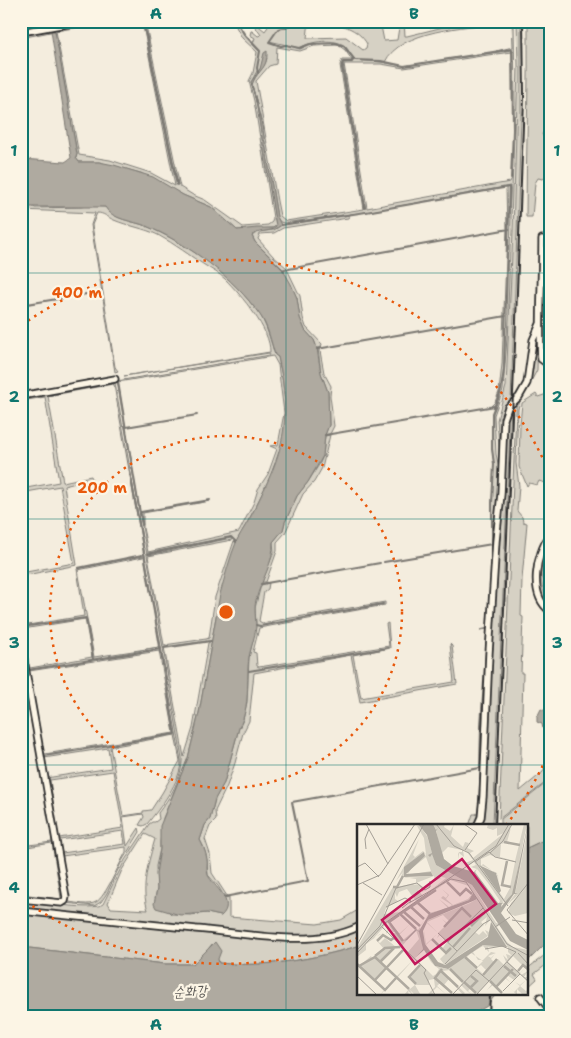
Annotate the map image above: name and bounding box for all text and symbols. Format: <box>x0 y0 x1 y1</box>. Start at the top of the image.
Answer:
text: A <box>150 3 162 24</box>
text: B <box>409 3 419 24</box>
text: 1 <box>10 140 18 161</box>
text: 1 <box>553 140 561 161</box>
text: 400 m <box>52 283 102 303</box>
text: 2 <box>8 386 20 407</box>
text: 2 <box>551 386 563 407</box>
text: 200 m <box>77 478 127 498</box>
centre of rings <box>217 603 235 621</box>
text: 3 <box>8 632 20 653</box>
text: 3 <box>551 632 563 653</box>
inset map <box>357 824 528 996</box>
text: 4 <box>8 877 20 898</box>
text: 4 <box>551 877 563 898</box>
water label: 순화강 <box>173 981 209 1001</box>
text: A <box>150 1014 162 1035</box>
text: B <box>409 1014 419 1035</box>

